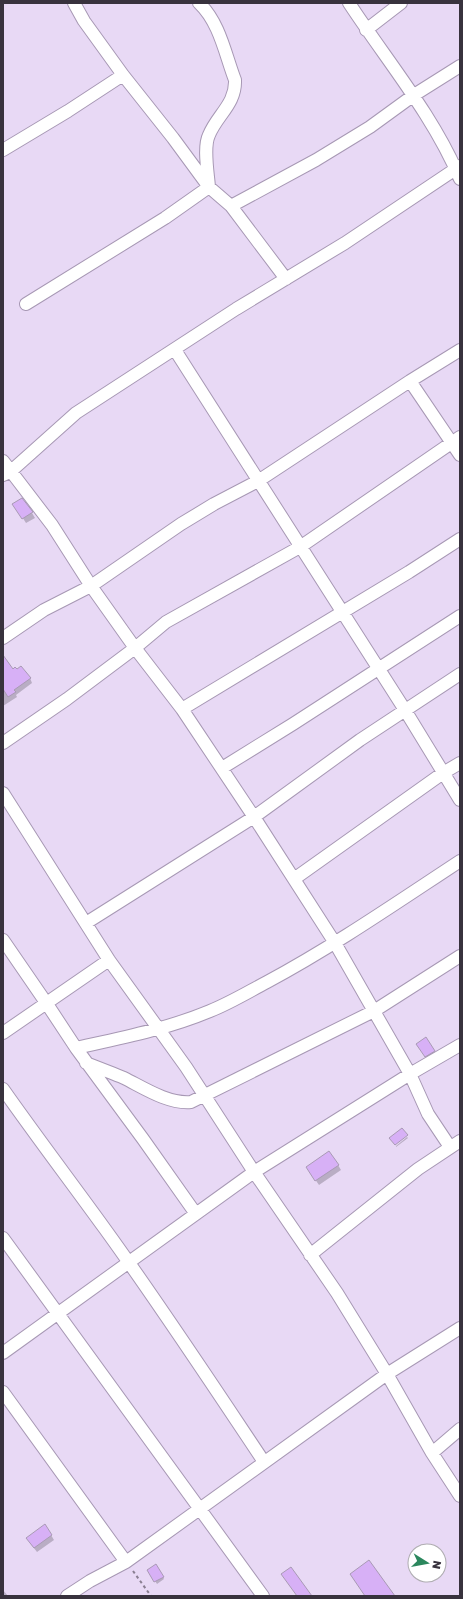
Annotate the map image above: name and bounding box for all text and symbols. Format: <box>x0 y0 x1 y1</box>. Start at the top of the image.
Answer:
north arrow <box>407 1543 447 1583</box>
text: N <box>430 1560 444 1570</box>

